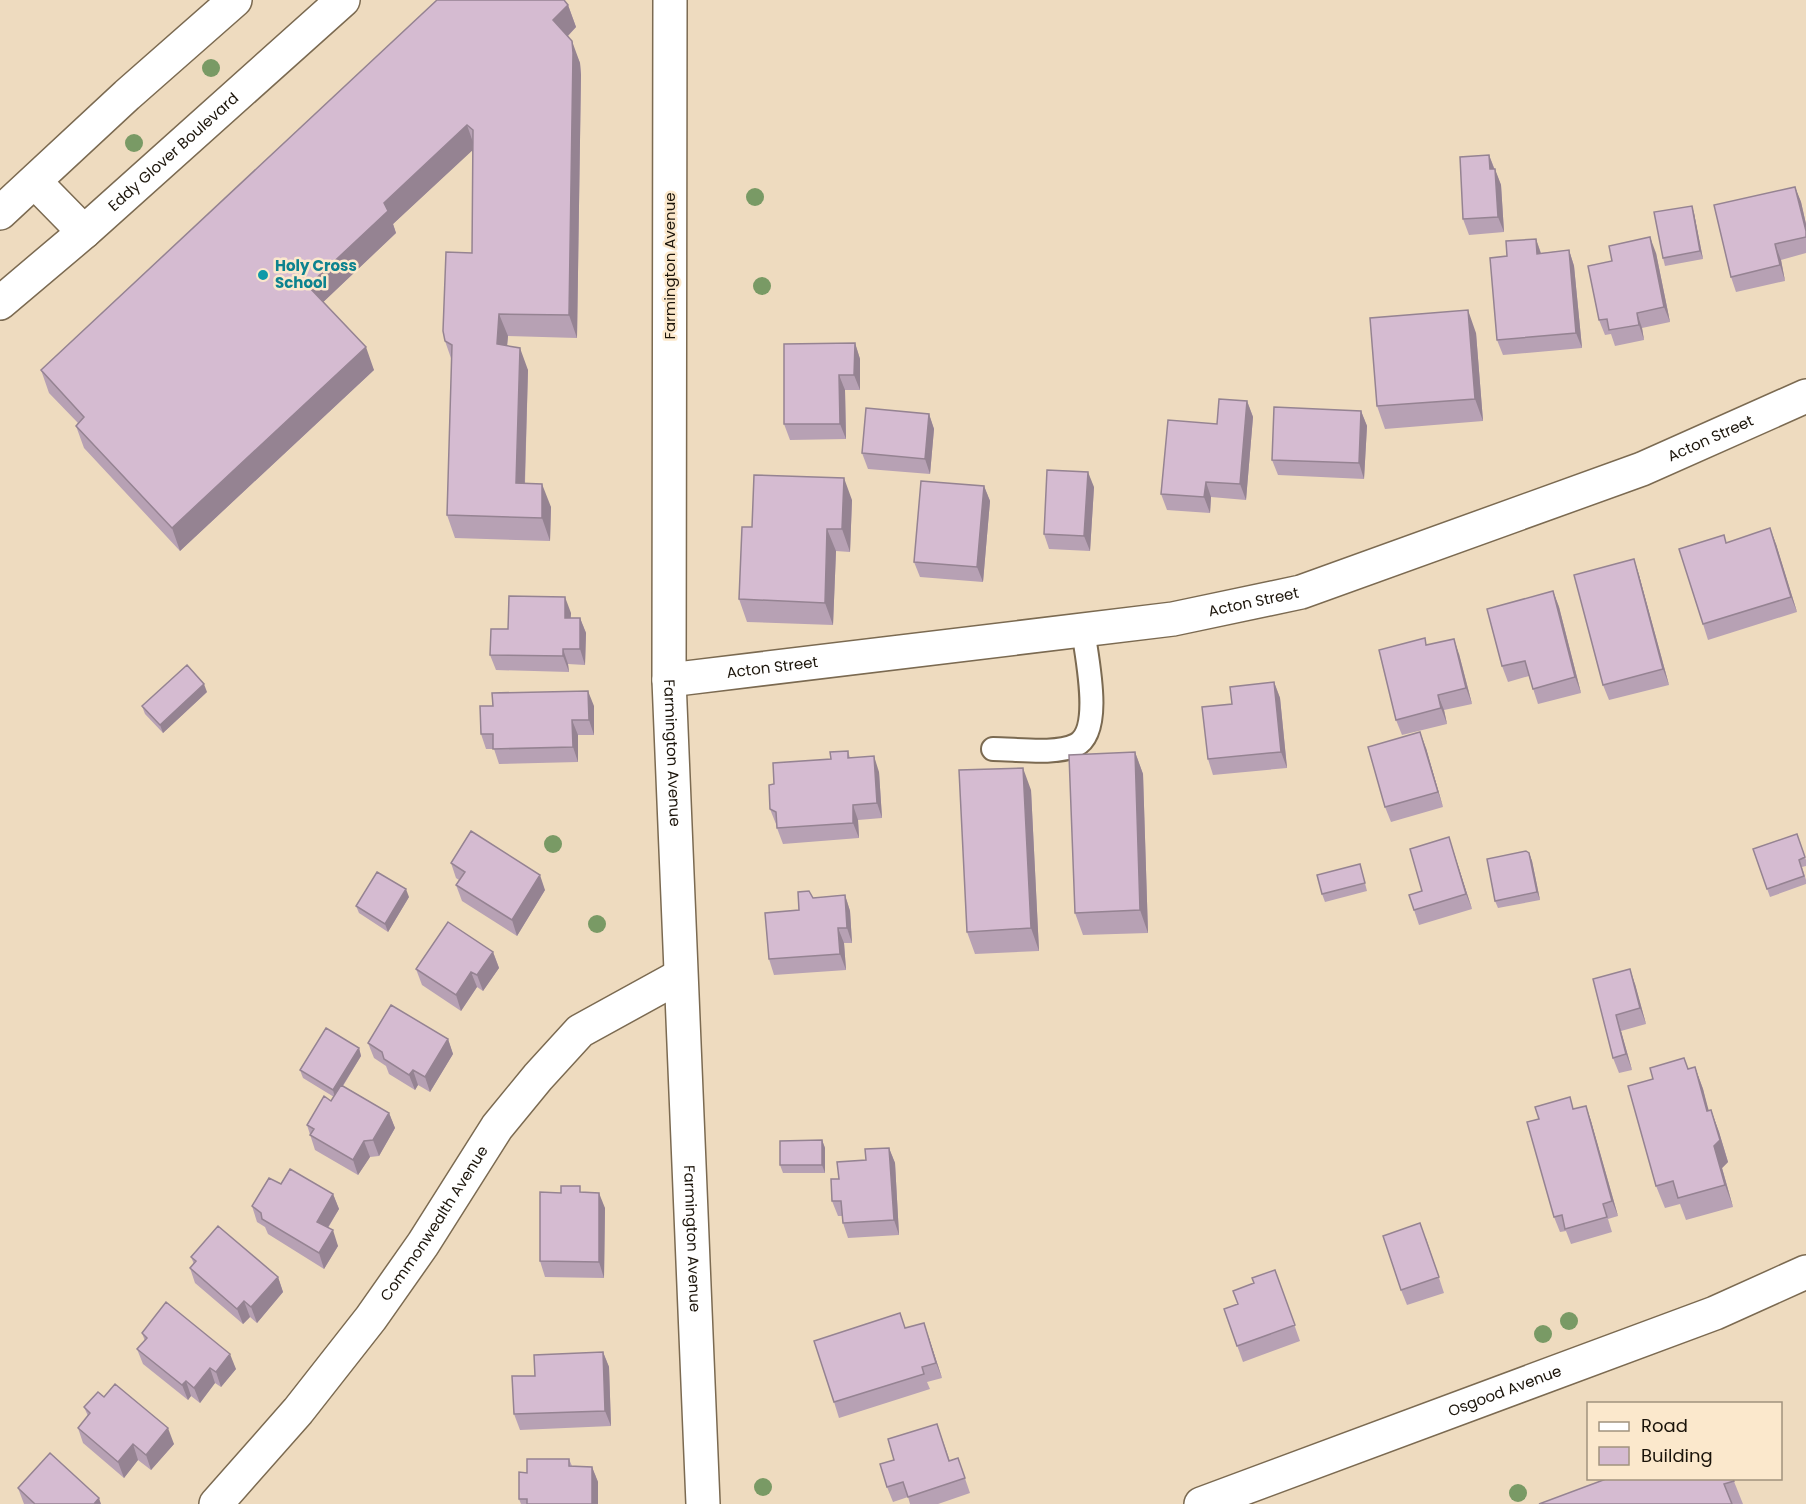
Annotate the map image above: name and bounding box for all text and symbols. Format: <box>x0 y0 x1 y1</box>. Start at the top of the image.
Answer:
street label: Eddy Glover Boulevard <box>103 88 243 216</box>
street label: Farmington Avenue <box>659 192 680 340</box>
place label: Holy Cross School <box>275 255 357 293</box>
marker: Holy Cross School <box>256 268 270 282</box>
street label: Acton Street <box>1664 410 1757 466</box>
street label: Acton Street <box>1206 582 1301 621</box>
street label: Acton Street <box>725 651 819 683</box>
street label: Farmington Avenue <box>659 679 686 827</box>
street label: Commonwealth Avenue <box>375 1141 493 1305</box>
street label: Farmington Avenue <box>679 1164 706 1313</box>
street label: Osgood Avenue <box>1445 1360 1564 1421</box>
legend <box>1587 1402 1782 1480</box>
text: Road <box>1641 1413 1688 1438</box>
text: Building <box>1641 1443 1713 1468</box>

